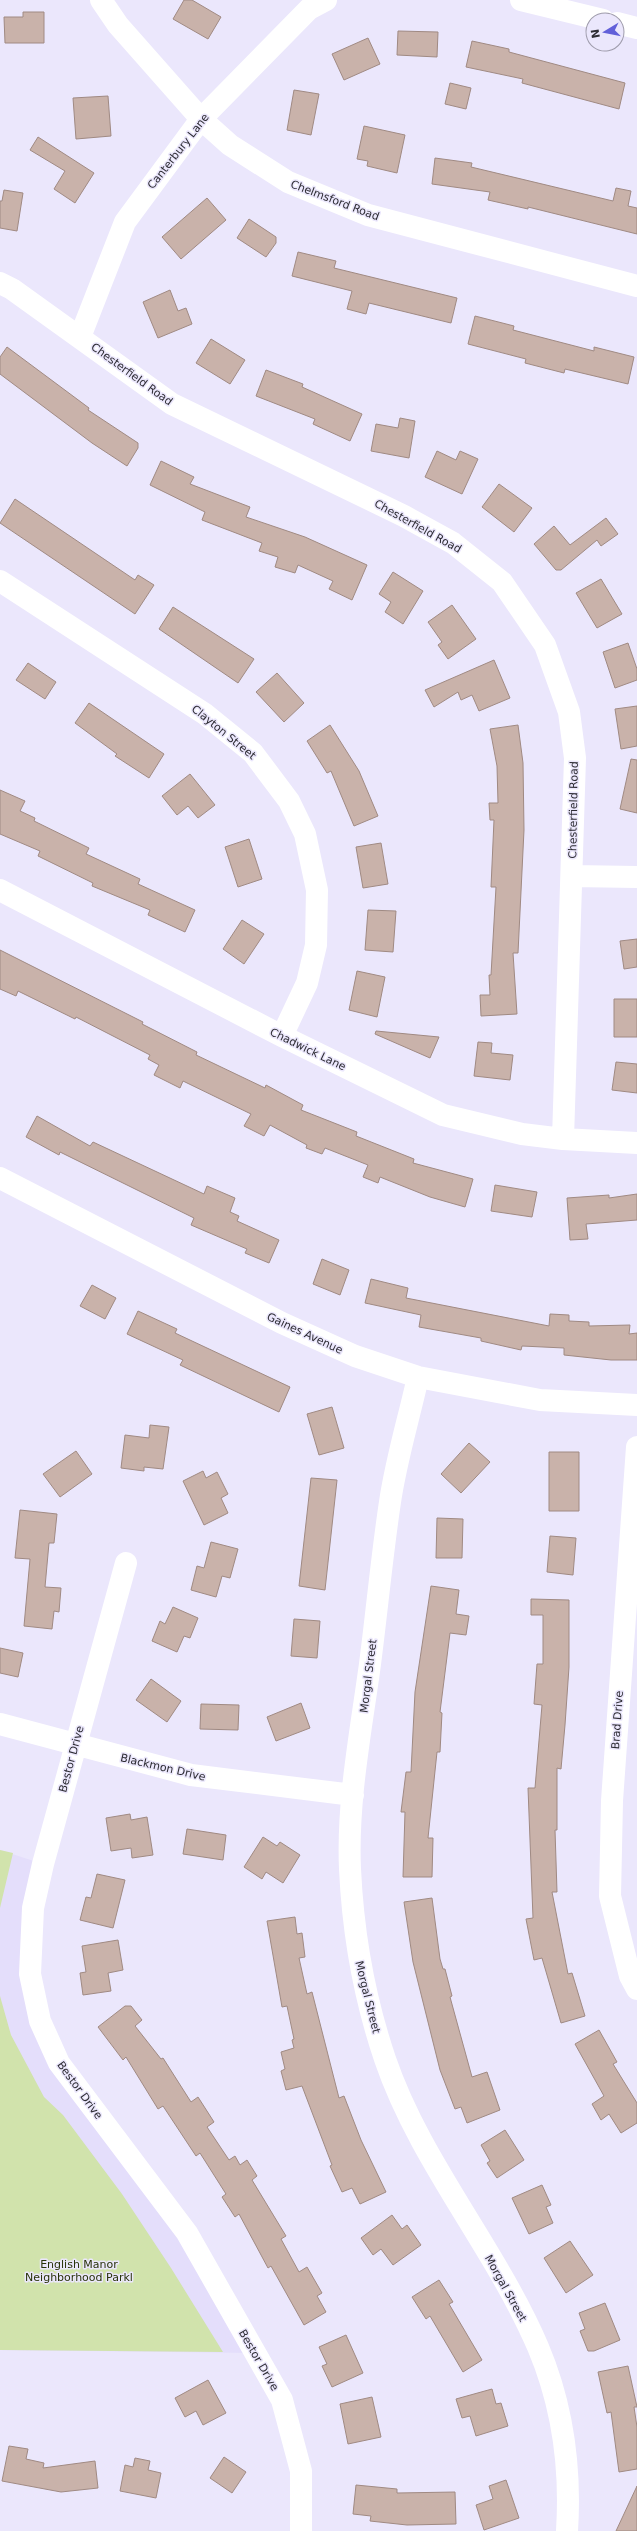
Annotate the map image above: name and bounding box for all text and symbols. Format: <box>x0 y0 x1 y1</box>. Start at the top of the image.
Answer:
north arrow <box>585 12 625 52</box>
text: N <box>588 28 603 39</box>
street label: Canterbury Lane <box>145 111 212 192</box>
street label: Chelmsford Road <box>289 178 381 223</box>
street label: Chesterfield Road <box>88 340 175 408</box>
street label: Chesterfield Road <box>372 497 464 556</box>
street label: Clayton Street <box>189 702 259 763</box>
street label: Chesterfield Road <box>566 761 581 859</box>
street label: Chadwick Lane <box>268 1025 348 1074</box>
street label: Gaines Avenue <box>265 1310 345 1357</box>
street label: Morgal Street <box>358 1638 380 1714</box>
street label: Brad Drive <box>609 1690 626 1750</box>
street label: Bestor Drive <box>56 1724 87 1794</box>
street label: Blackmon Drive <box>119 1751 207 1784</box>
street label: Morgal Street <box>352 1960 383 2035</box>
street label: Bestor Drive <box>54 2059 105 2122</box>
street label: Morgal Street <box>482 2253 530 2324</box>
park label: English Manor Neighborhood Parkl <box>25 2258 133 2284</box>
street label: Bestor Drive <box>236 2327 281 2393</box>

